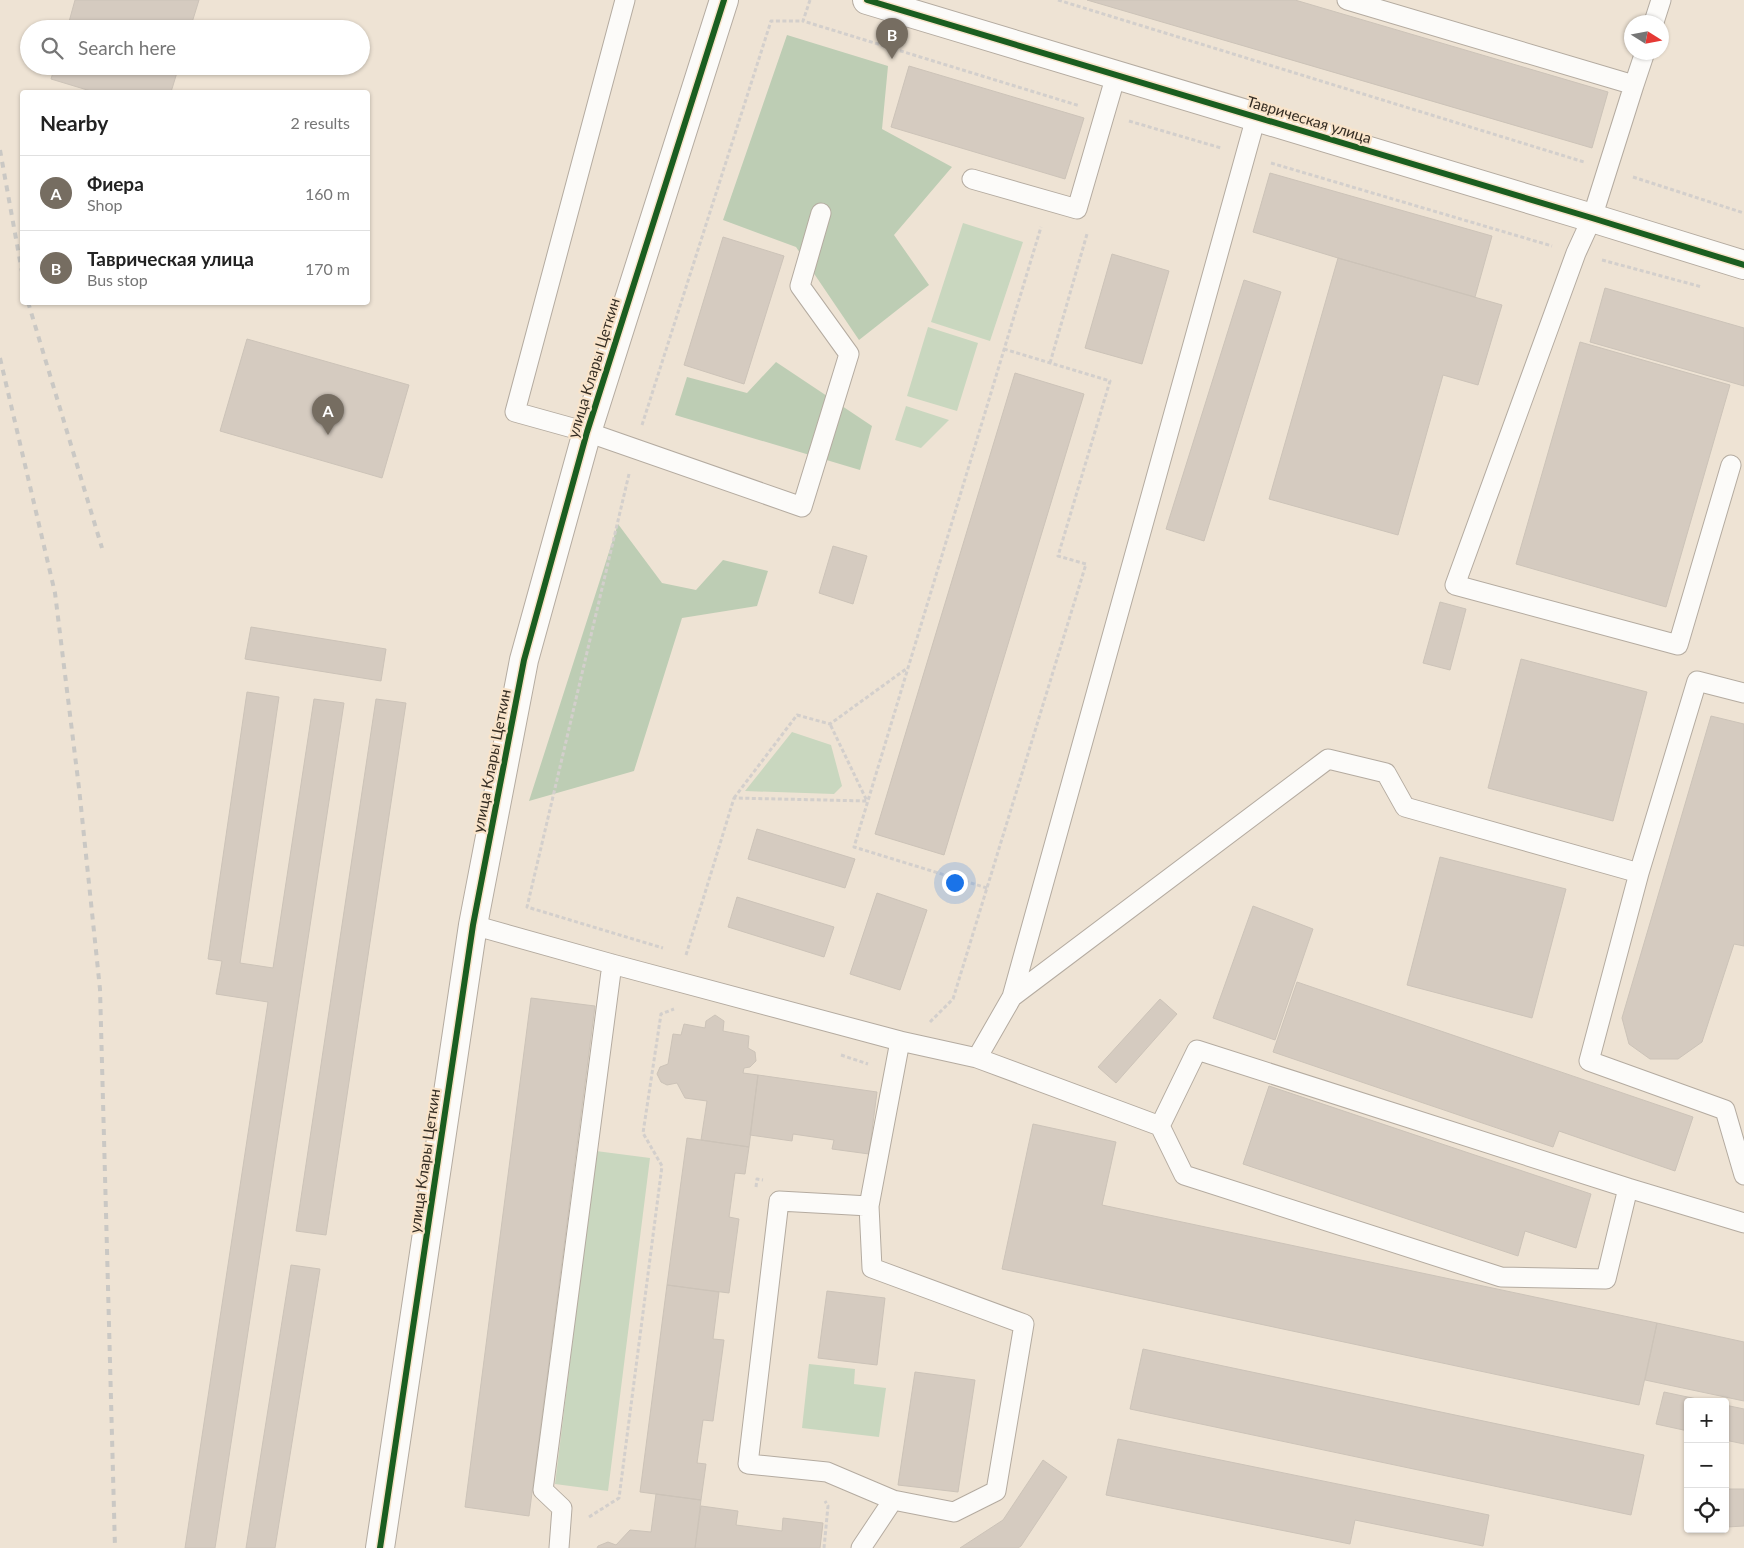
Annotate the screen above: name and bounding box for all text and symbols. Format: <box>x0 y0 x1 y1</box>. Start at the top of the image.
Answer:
north arrow <box>1624 15 1669 60</box>
pin: B <box>876 18 908 59</box>
search box <box>20 20 370 75</box>
icon: search <box>38 34 66 62</box>
text: Search here <box>78 36 176 59</box>
street label: Таврическая улица <box>1245 92 1374 147</box>
text: Nearby <box>40 110 108 135</box>
text: 2 results <box>290 113 350 132</box>
text: Фиера <box>87 172 144 195</box>
text: A <box>50 184 62 203</box>
text: 160 m <box>305 184 350 203</box>
text: Shop <box>87 195 123 214</box>
text: Таврическая улица <box>87 247 254 270</box>
text: B <box>51 259 61 278</box>
text: 170 m <box>305 259 350 278</box>
text: Bus stop <box>87 270 148 289</box>
street label: улица Клары Цеткин <box>563 295 623 440</box>
pin: A <box>312 394 344 435</box>
street label: улица Клары Цеткин <box>468 688 514 834</box>
your location <box>942 870 968 896</box>
street label: улица Клары Цеткин <box>405 1087 443 1234</box>
map controls <box>1684 1398 1729 1533</box>
button: + <box>1684 1398 1729 1443</box>
button: − <box>1684 1443 1729 1488</box>
button: locate <box>1684 1488 1729 1533</box>

